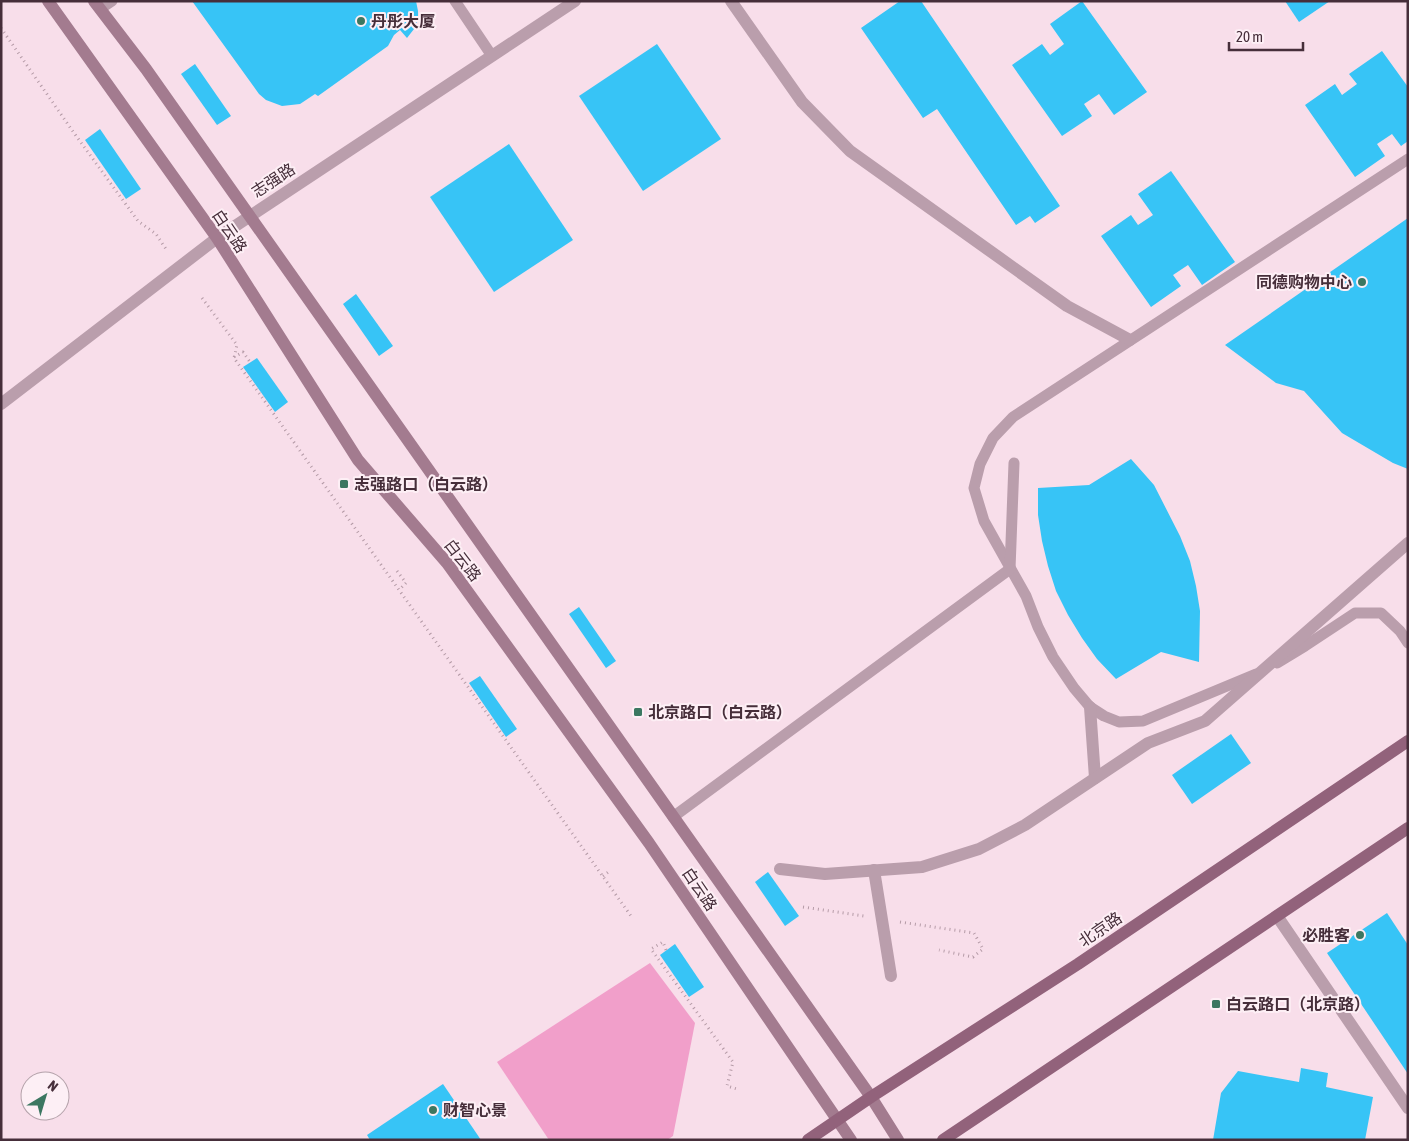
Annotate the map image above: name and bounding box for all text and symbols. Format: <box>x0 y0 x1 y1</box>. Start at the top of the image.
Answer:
place label: 丹彤大厦 <box>371 12 435 30</box>
marker: 丹彤大厦 <box>355 15 367 27</box>
scale bar <box>1229 20 1303 52</box>
text: 20 m <box>1236 28 1263 45</box>
street label: 志强路 <box>248 159 298 201</box>
street label: 白云路 <box>209 206 251 256</box>
place label: 同德购物中心 <box>1256 273 1352 291</box>
marker: 同德购物中心 <box>1356 276 1368 288</box>
place label: 志强路口（白云路） <box>354 475 498 493</box>
marker: 志强路口（白云路） <box>338 478 350 490</box>
street label: 白云路 <box>441 536 485 584</box>
place label: 北京路口（白云路） <box>648 703 792 721</box>
marker: 北京路口（白云路） <box>632 706 644 718</box>
street label: 白云路 <box>679 864 721 914</box>
street label: 北京路 <box>1075 908 1125 950</box>
place label: 必胜客 <box>1302 926 1350 944</box>
marker: 必胜客 <box>1354 929 1366 941</box>
place label: 白云路口（北京路） <box>1226 995 1370 1013</box>
marker: 白云路口（北京路） <box>1210 998 1222 1010</box>
north arrow <box>20 1071 70 1121</box>
text: N <box>45 1077 61 1095</box>
place label: 财智心景 <box>443 1101 507 1119</box>
marker: 财智心景 <box>427 1104 439 1116</box>

